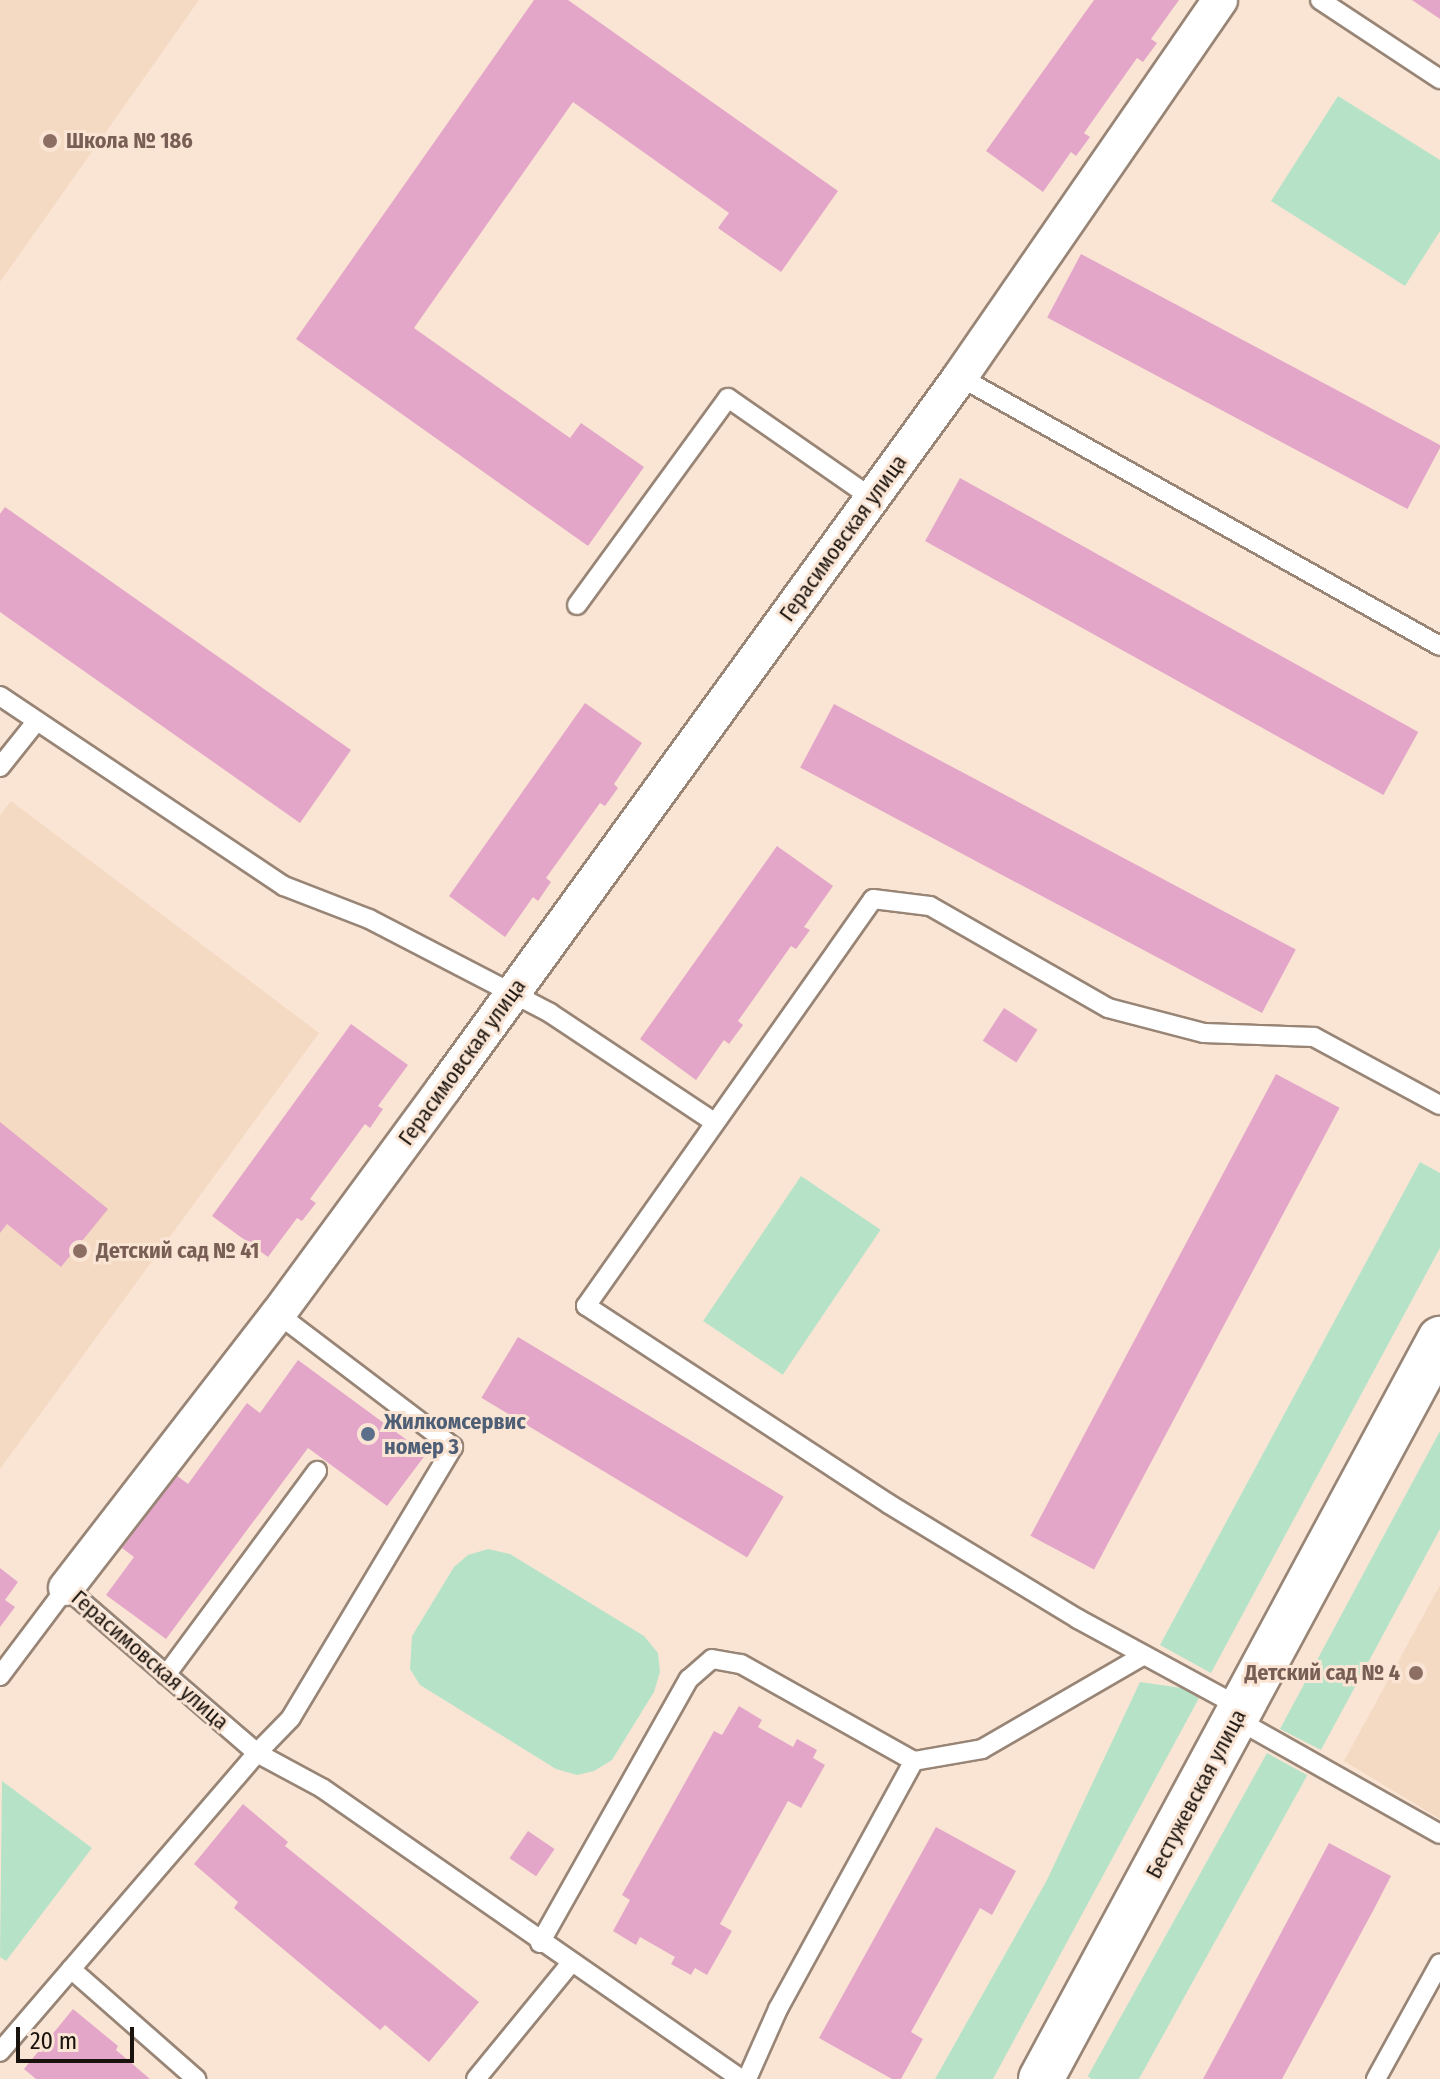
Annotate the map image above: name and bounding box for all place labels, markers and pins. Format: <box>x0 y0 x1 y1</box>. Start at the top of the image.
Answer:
place label: Школа № 186 <box>66 128 193 154</box>
marker: Школа № 186 <box>41 132 59 150</box>
place label: Детский сад № 41 <box>96 1238 259 1264</box>
marker: Детский сад № 41 <box>71 1242 89 1260</box>
place label: Жилкомсервис номер 3 <box>384 1408 526 1460</box>
marker: Жилкомсервис номер 3 <box>359 1425 377 1443</box>
place label: Детский сад № 4 <box>1244 1660 1400 1686</box>
marker: Детский сад № 4 <box>1407 1664 1425 1682</box>

